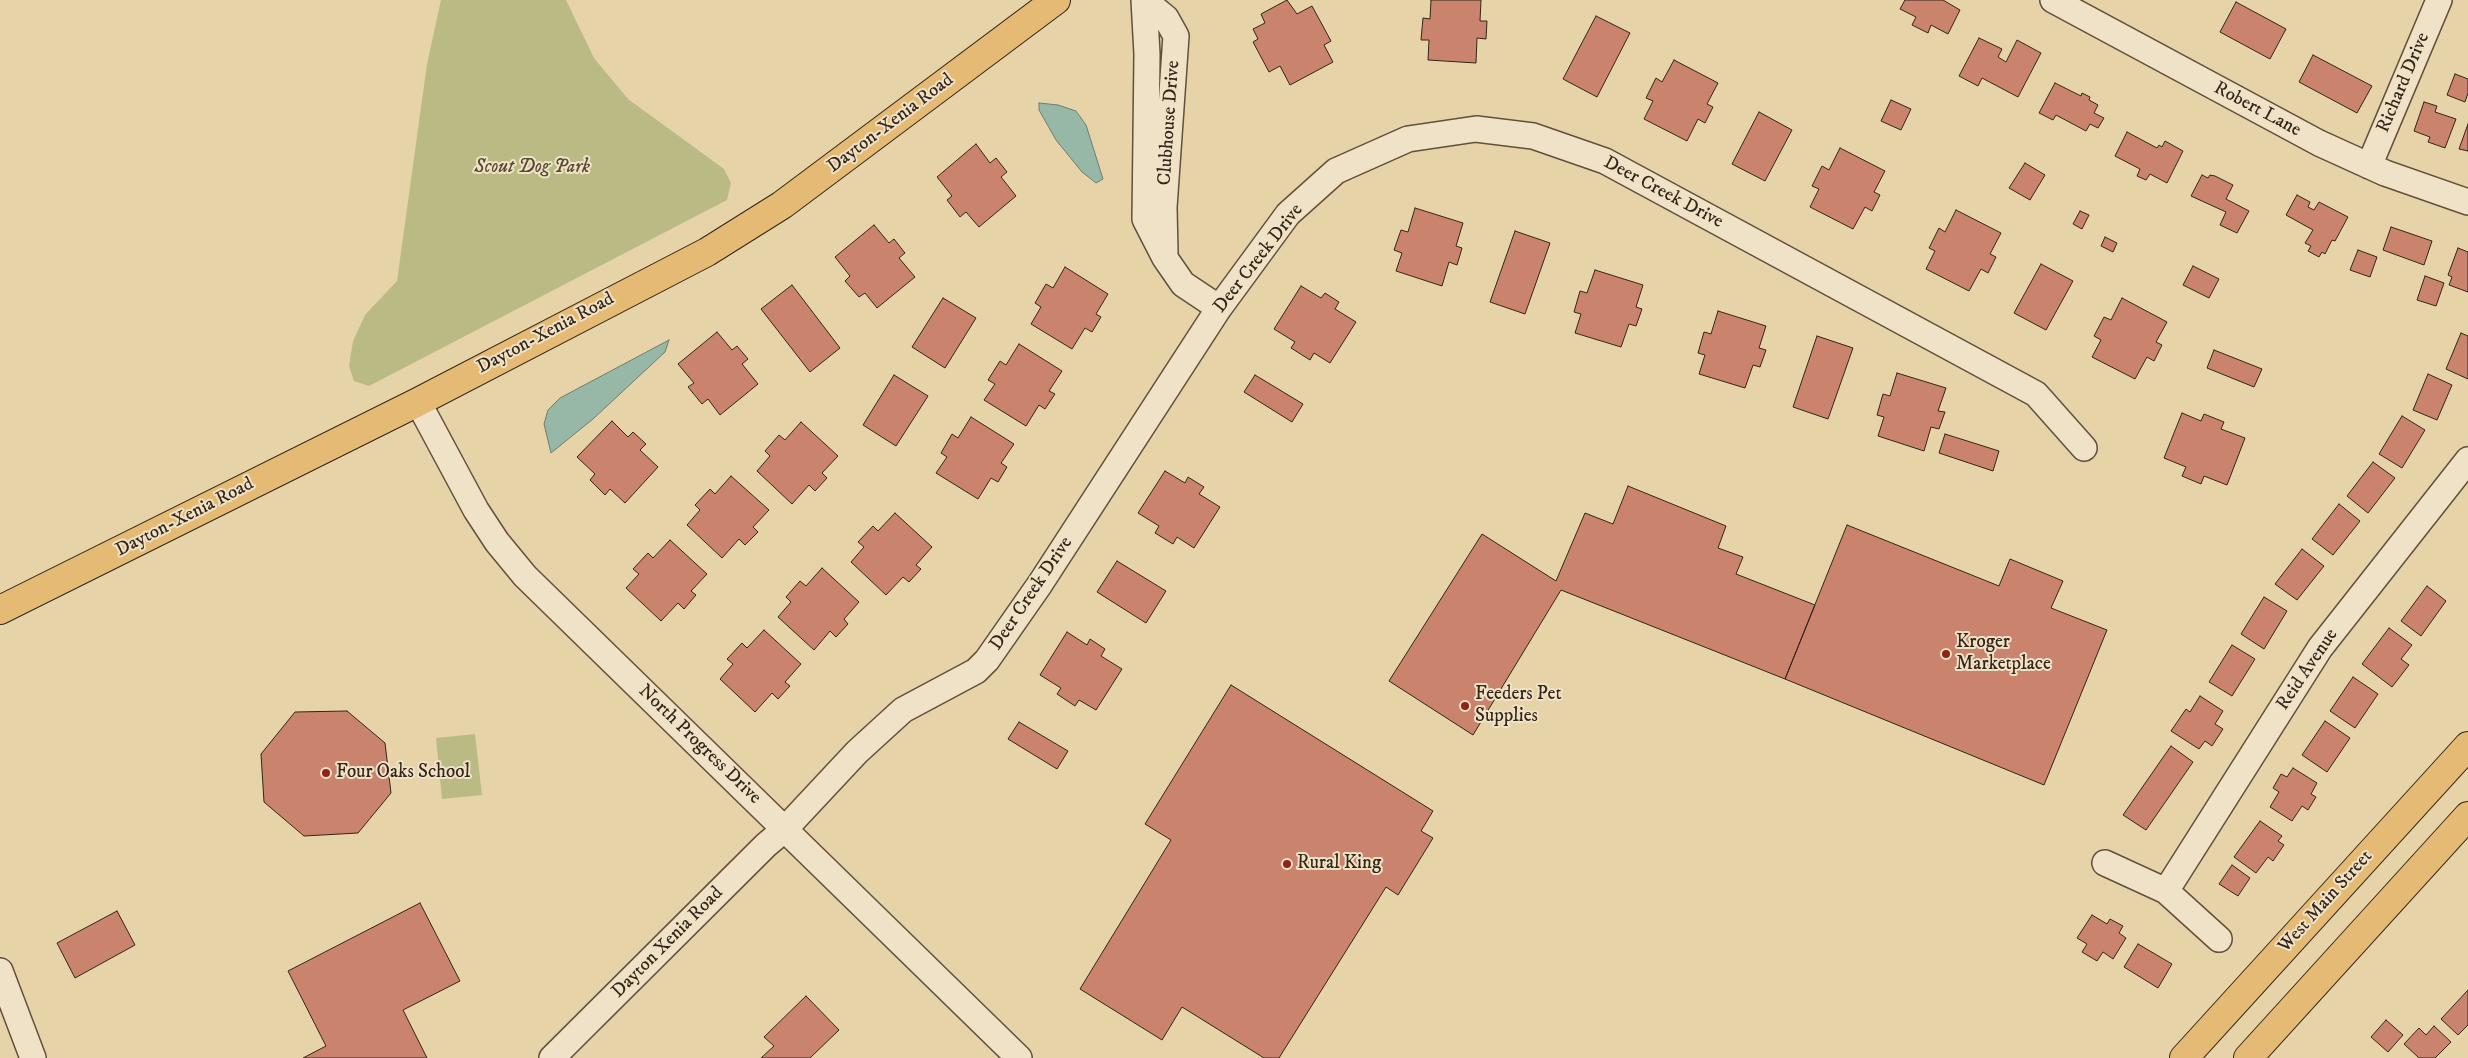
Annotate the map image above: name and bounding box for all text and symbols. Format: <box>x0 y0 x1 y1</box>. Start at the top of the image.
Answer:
street label: Richard Drive <box>2373 29 2435 137</box>
street label: Clubhouse Drive <box>1154 60 1186 186</box>
street label: Dayton-Xenia Road <box>824 69 958 179</box>
street label: Robert Lane <box>2210 78 2304 142</box>
street label: Deer Creek Drive <box>1599 152 1727 234</box>
park label: Scout Dog Park <box>474 157 590 179</box>
street label: Deer Creek Drive <box>1209 200 1309 318</box>
street label: Dayton-Xenia Road <box>474 288 618 380</box>
street label: Dayton-Xenia Road <box>112 473 258 563</box>
street label: Deer Creek Drive <box>986 533 1078 655</box>
street label: Reid Avenue <box>2272 625 2344 715</box>
place label: Kroger Marketplace <box>1956 632 2051 676</box>
marker: Kroger Marketplace <box>1940 648 1952 660</box>
street label: North Progress Drive <box>633 680 765 810</box>
place label: Feeders Pet Supplies <box>1475 684 1561 728</box>
marker: Feeders Pet Supplies <box>1459 700 1471 712</box>
place label: Four Oaks School <box>336 762 470 784</box>
marker: Four Oaks School <box>320 767 332 779</box>
street label: West Main Street <box>2274 846 2378 958</box>
place label: Rural King <box>1297 853 1381 875</box>
marker: Rural King <box>1281 858 1293 870</box>
street label: Dayton Xenia Road <box>608 883 728 1003</box>

